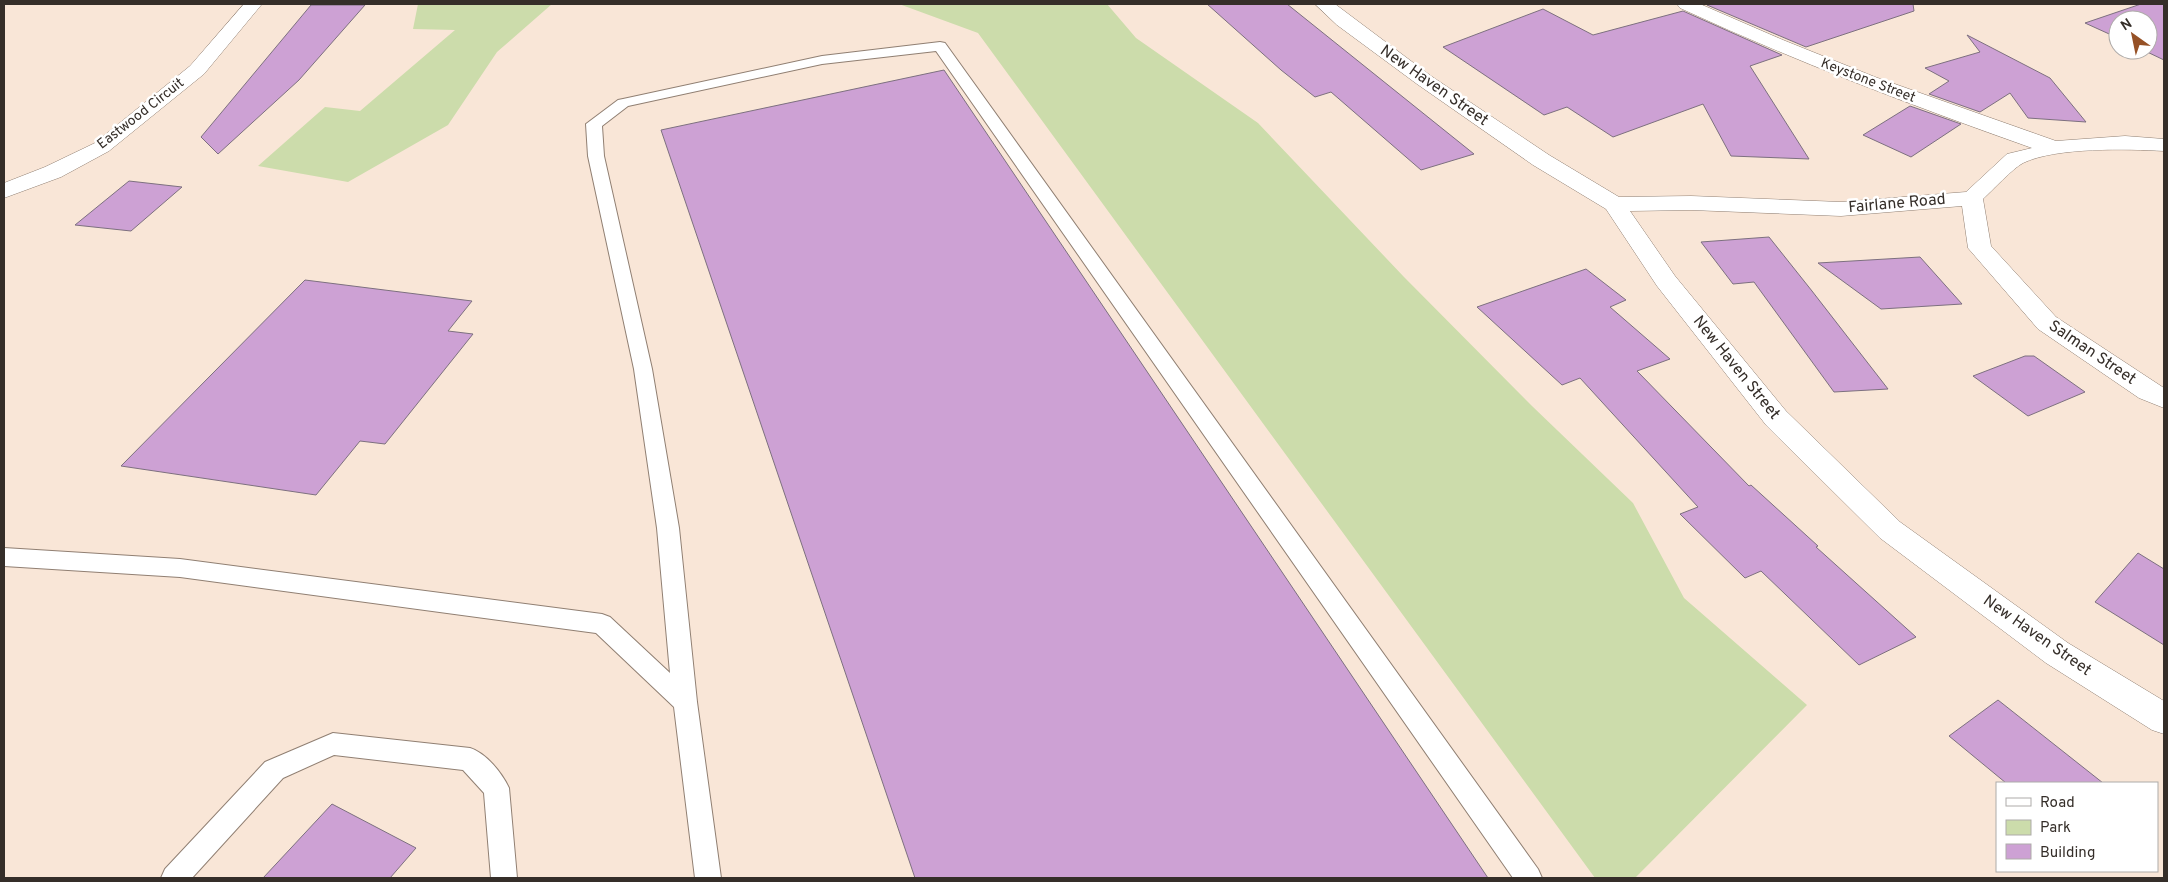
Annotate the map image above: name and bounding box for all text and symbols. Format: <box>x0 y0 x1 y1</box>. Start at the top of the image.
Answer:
north arrow <box>2108 10 2158 60</box>
text: N <box>2118 15 2136 35</box>
street label: New Haven Street <box>1376 41 1492 131</box>
street label: Keystone Street <box>1818 55 1918 107</box>
street label: Eastwood Circuit <box>94 75 188 153</box>
street label: Fairlane Road <box>1847 190 1947 218</box>
street label: New Haven Street <box>1688 312 1784 424</box>
street label: Salman Street <box>2044 316 2140 390</box>
street label: New Haven Street <box>1979 591 2095 681</box>
legend <box>1996 782 2158 872</box>
text: Road <box>2040 794 2075 813</box>
text: Park <box>2040 819 2071 838</box>
text: Building <box>2040 844 2095 863</box>

